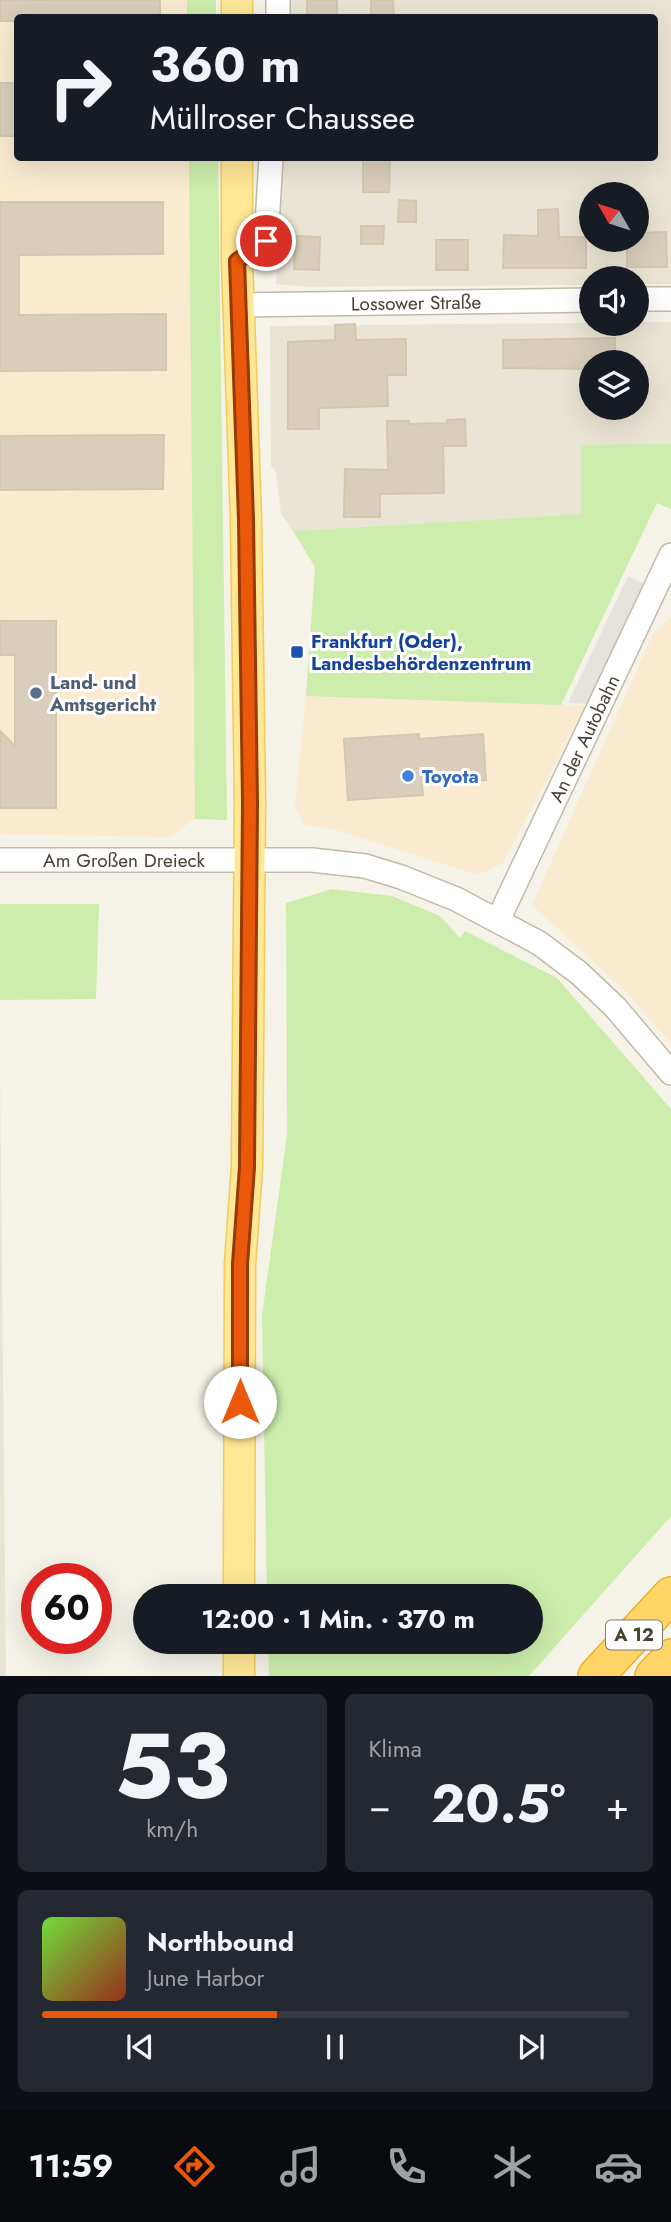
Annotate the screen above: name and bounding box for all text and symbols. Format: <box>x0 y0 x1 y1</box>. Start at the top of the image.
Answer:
text: 360 m <box>150 30 301 100</box>
icon: right <box>35 42 126 133</box>
text: Müllroser Chaussee <box>150 95 415 141</box>
north arrow <box>579 182 649 252</box>
map controls <box>579 182 649 420</box>
pin <box>236 211 296 271</box>
icon: arrive <box>247 222 285 260</box>
button: sound <box>579 266 649 336</box>
street label: Lossower Straße <box>351 289 482 317</box>
button: layers <box>579 350 649 420</box>
place label: Frankfurt (Oder), Landesbehördenzentrum <box>311 628 531 677</box>
marker: Frankfurt (Oder), Landesbehördenzentrum <box>289 644 305 660</box>
place label: Land- und Amtsgericht <box>49 669 156 718</box>
street label: An der Autobahn <box>543 670 626 807</box>
marker: Land- und Amtsgericht <box>28 685 44 701</box>
place label: Toyota <box>422 763 479 790</box>
marker: Toyota <box>400 768 416 784</box>
street label: Am Großen Dreieck <box>43 847 206 874</box>
position arrow <box>203 1365 277 1439</box>
speed limit sign: 60 <box>21 1563 112 1654</box>
text: 12:00 · 1 Min. · 370 m <box>201 1600 475 1638</box>
road number: A 12 <box>606 1620 662 1650</box>
text: 53 <box>115 1701 230 1832</box>
text: Klima <box>369 1732 422 1766</box>
text: 20.5° <box>431 1766 565 1842</box>
text: − <box>369 1778 391 1833</box>
text: + <box>606 1778 629 1833</box>
text: km/h <box>146 1812 198 1846</box>
text: Northbound <box>147 1923 294 1961</box>
text: June Harbor <box>147 1961 264 1995</box>
icon: previous <box>121 2028 159 2066</box>
icon: pause <box>316 2028 354 2066</box>
icon: next <box>512 2028 550 2066</box>
icon: directions <box>170 2142 219 2191</box>
icon: music <box>276 2142 325 2191</box>
icon: phone <box>382 2142 431 2191</box>
icon: climate <box>488 2142 537 2191</box>
icon: car <box>594 2142 643 2191</box>
text: 11:59 <box>28 2143 113 2189</box>

